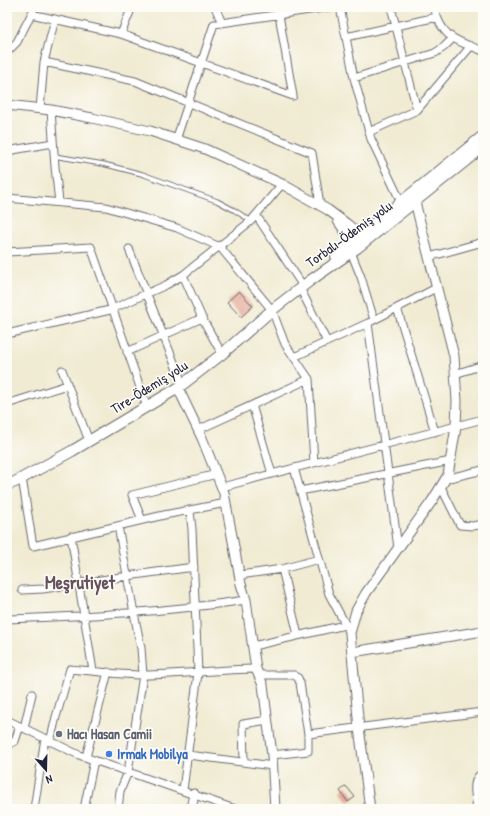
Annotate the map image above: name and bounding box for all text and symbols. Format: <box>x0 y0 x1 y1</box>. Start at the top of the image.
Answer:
street label: Torbalı-Ödemiş yolu <box>302 196 397 272</box>
street label: Tire-Ödemiş yolu <box>107 355 192 419</box>
district label: Meşrutiyet <box>45 570 116 596</box>
place label: Hacı Hasan Camii <box>67 724 152 743</box>
marker: Hacı Hasan Camii <box>54 729 64 739</box>
place label: Irmak Mobilya <box>117 744 188 765</box>
marker: Irmak Mobilya <box>104 749 114 759</box>
north arrow <box>26 750 66 790</box>
text: N <box>44 772 55 787</box>

